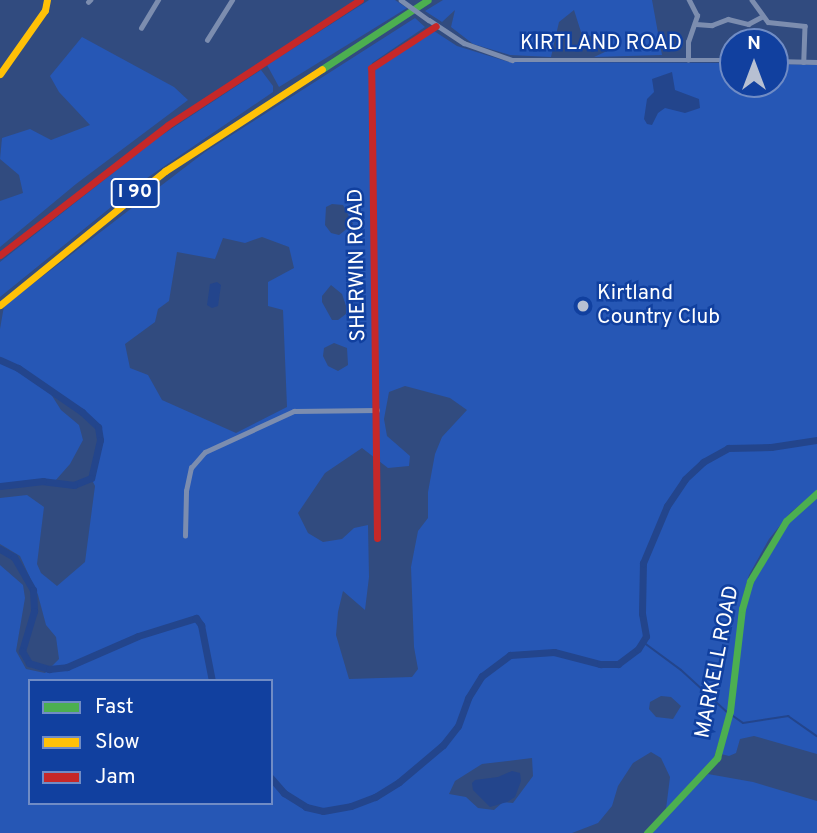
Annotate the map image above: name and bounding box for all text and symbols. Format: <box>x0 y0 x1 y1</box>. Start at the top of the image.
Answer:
north arrow <box>719 28 789 98</box>
street label: KIRTLAND ROAD <box>520 31 682 57</box>
text: N <box>747 32 761 56</box>
road number: I 90 <box>110 178 160 209</box>
street label: SHERWIN ROAD <box>344 188 372 342</box>
place label: Kirtland Country Club <box>597 281 720 331</box>
marker: Kirtland Country Club <box>575 298 591 314</box>
street label: MARKELL ROAD <box>691 583 745 741</box>
legend <box>28 679 273 805</box>
text: Fast <box>95 694 134 721</box>
text: Slow <box>95 729 140 756</box>
text: Jam <box>95 764 136 791</box>

